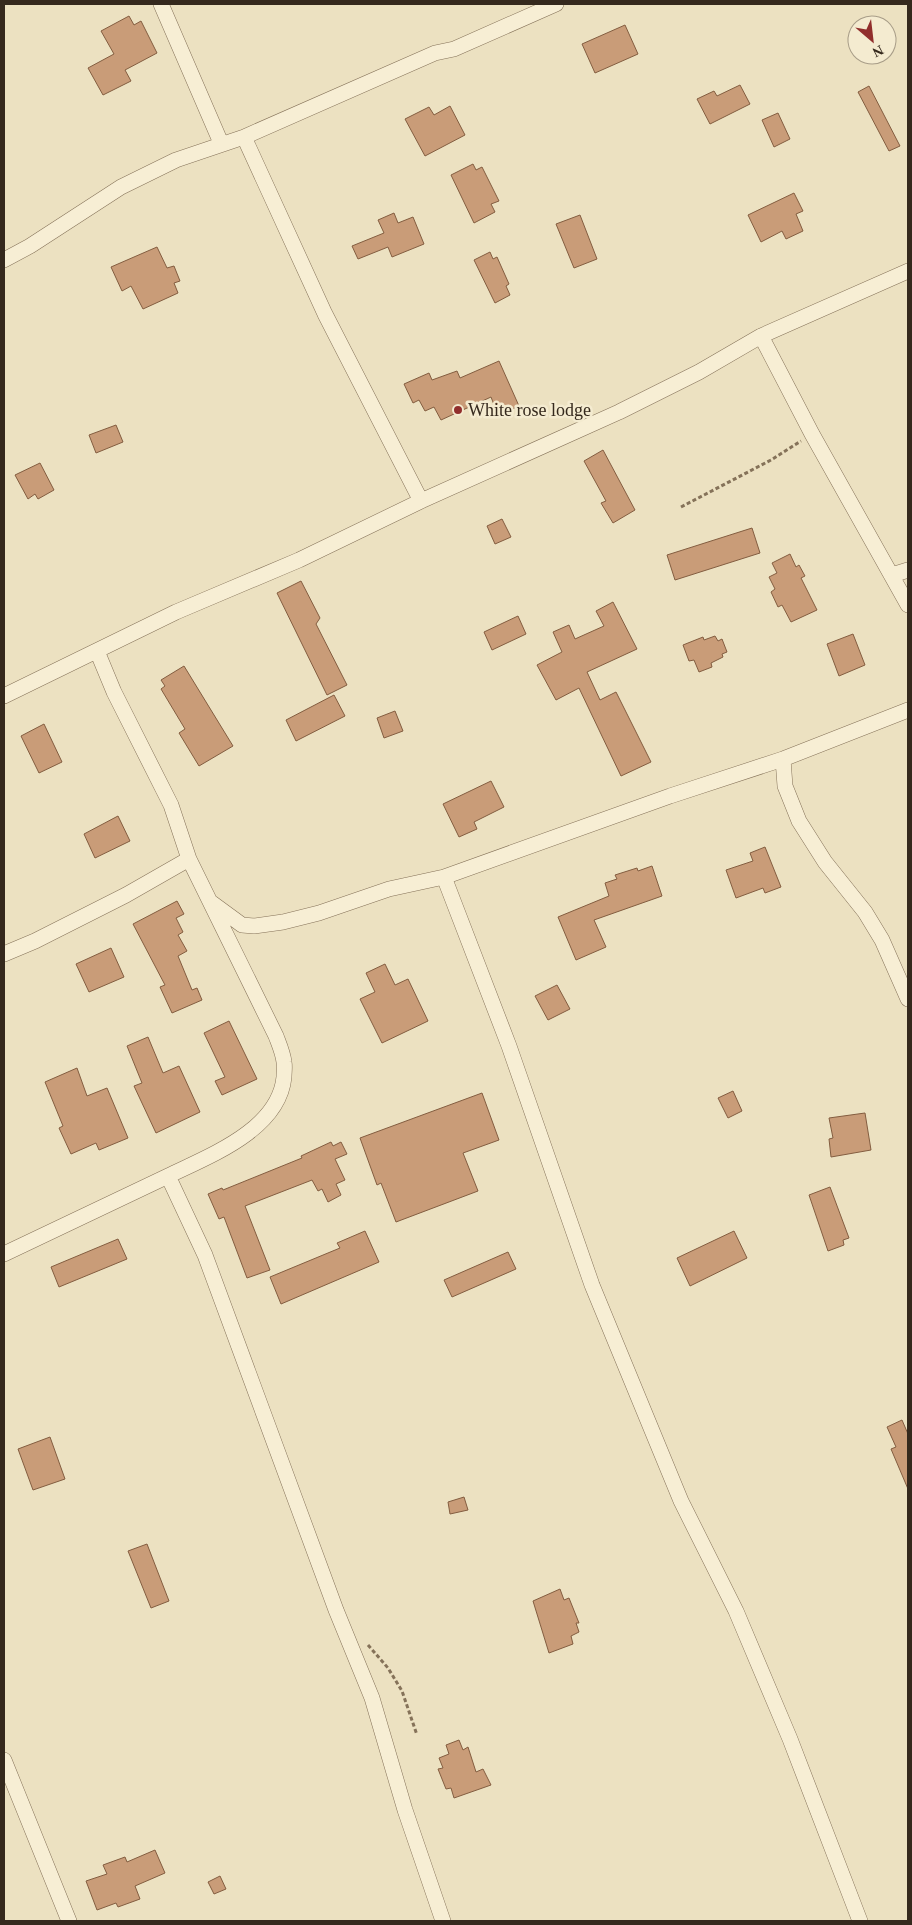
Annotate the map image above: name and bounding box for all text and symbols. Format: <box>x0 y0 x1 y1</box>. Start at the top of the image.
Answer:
north arrow <box>847 15 897 65</box>
text: N <box>870 42 886 60</box>
place label: White rose lodge <box>468 400 591 420</box>
marker: White rose lodge <box>452 404 464 416</box>

